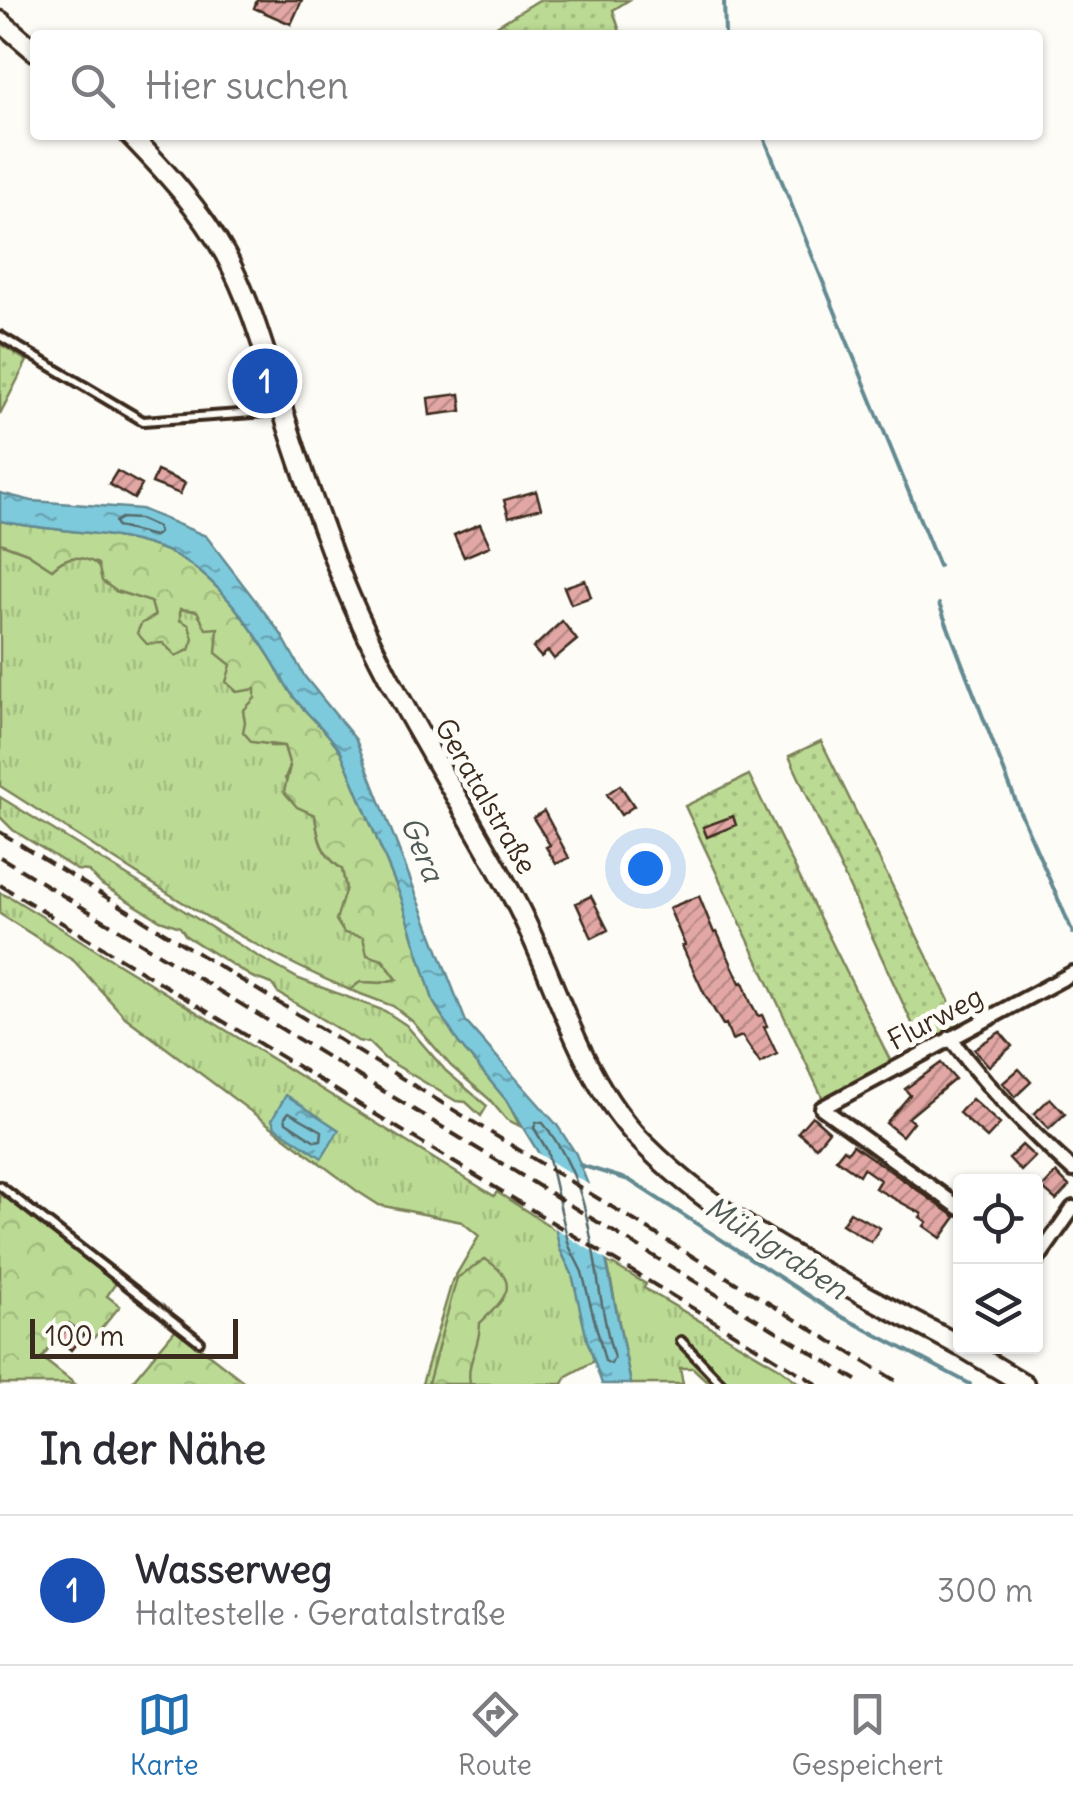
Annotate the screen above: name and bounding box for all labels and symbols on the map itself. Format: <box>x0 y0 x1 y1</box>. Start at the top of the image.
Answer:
pin: 1 <box>232 344 298 418</box>
street label: Geratalstraße <box>427 712 545 880</box>
water label: Gera <box>393 811 454 888</box>
your location <box>620 843 671 894</box>
street label: Flurweg <box>881 978 989 1058</box>
water label: Mühlgraben <box>698 1187 855 1307</box>
scale bar <box>30 1314 238 1358</box>

